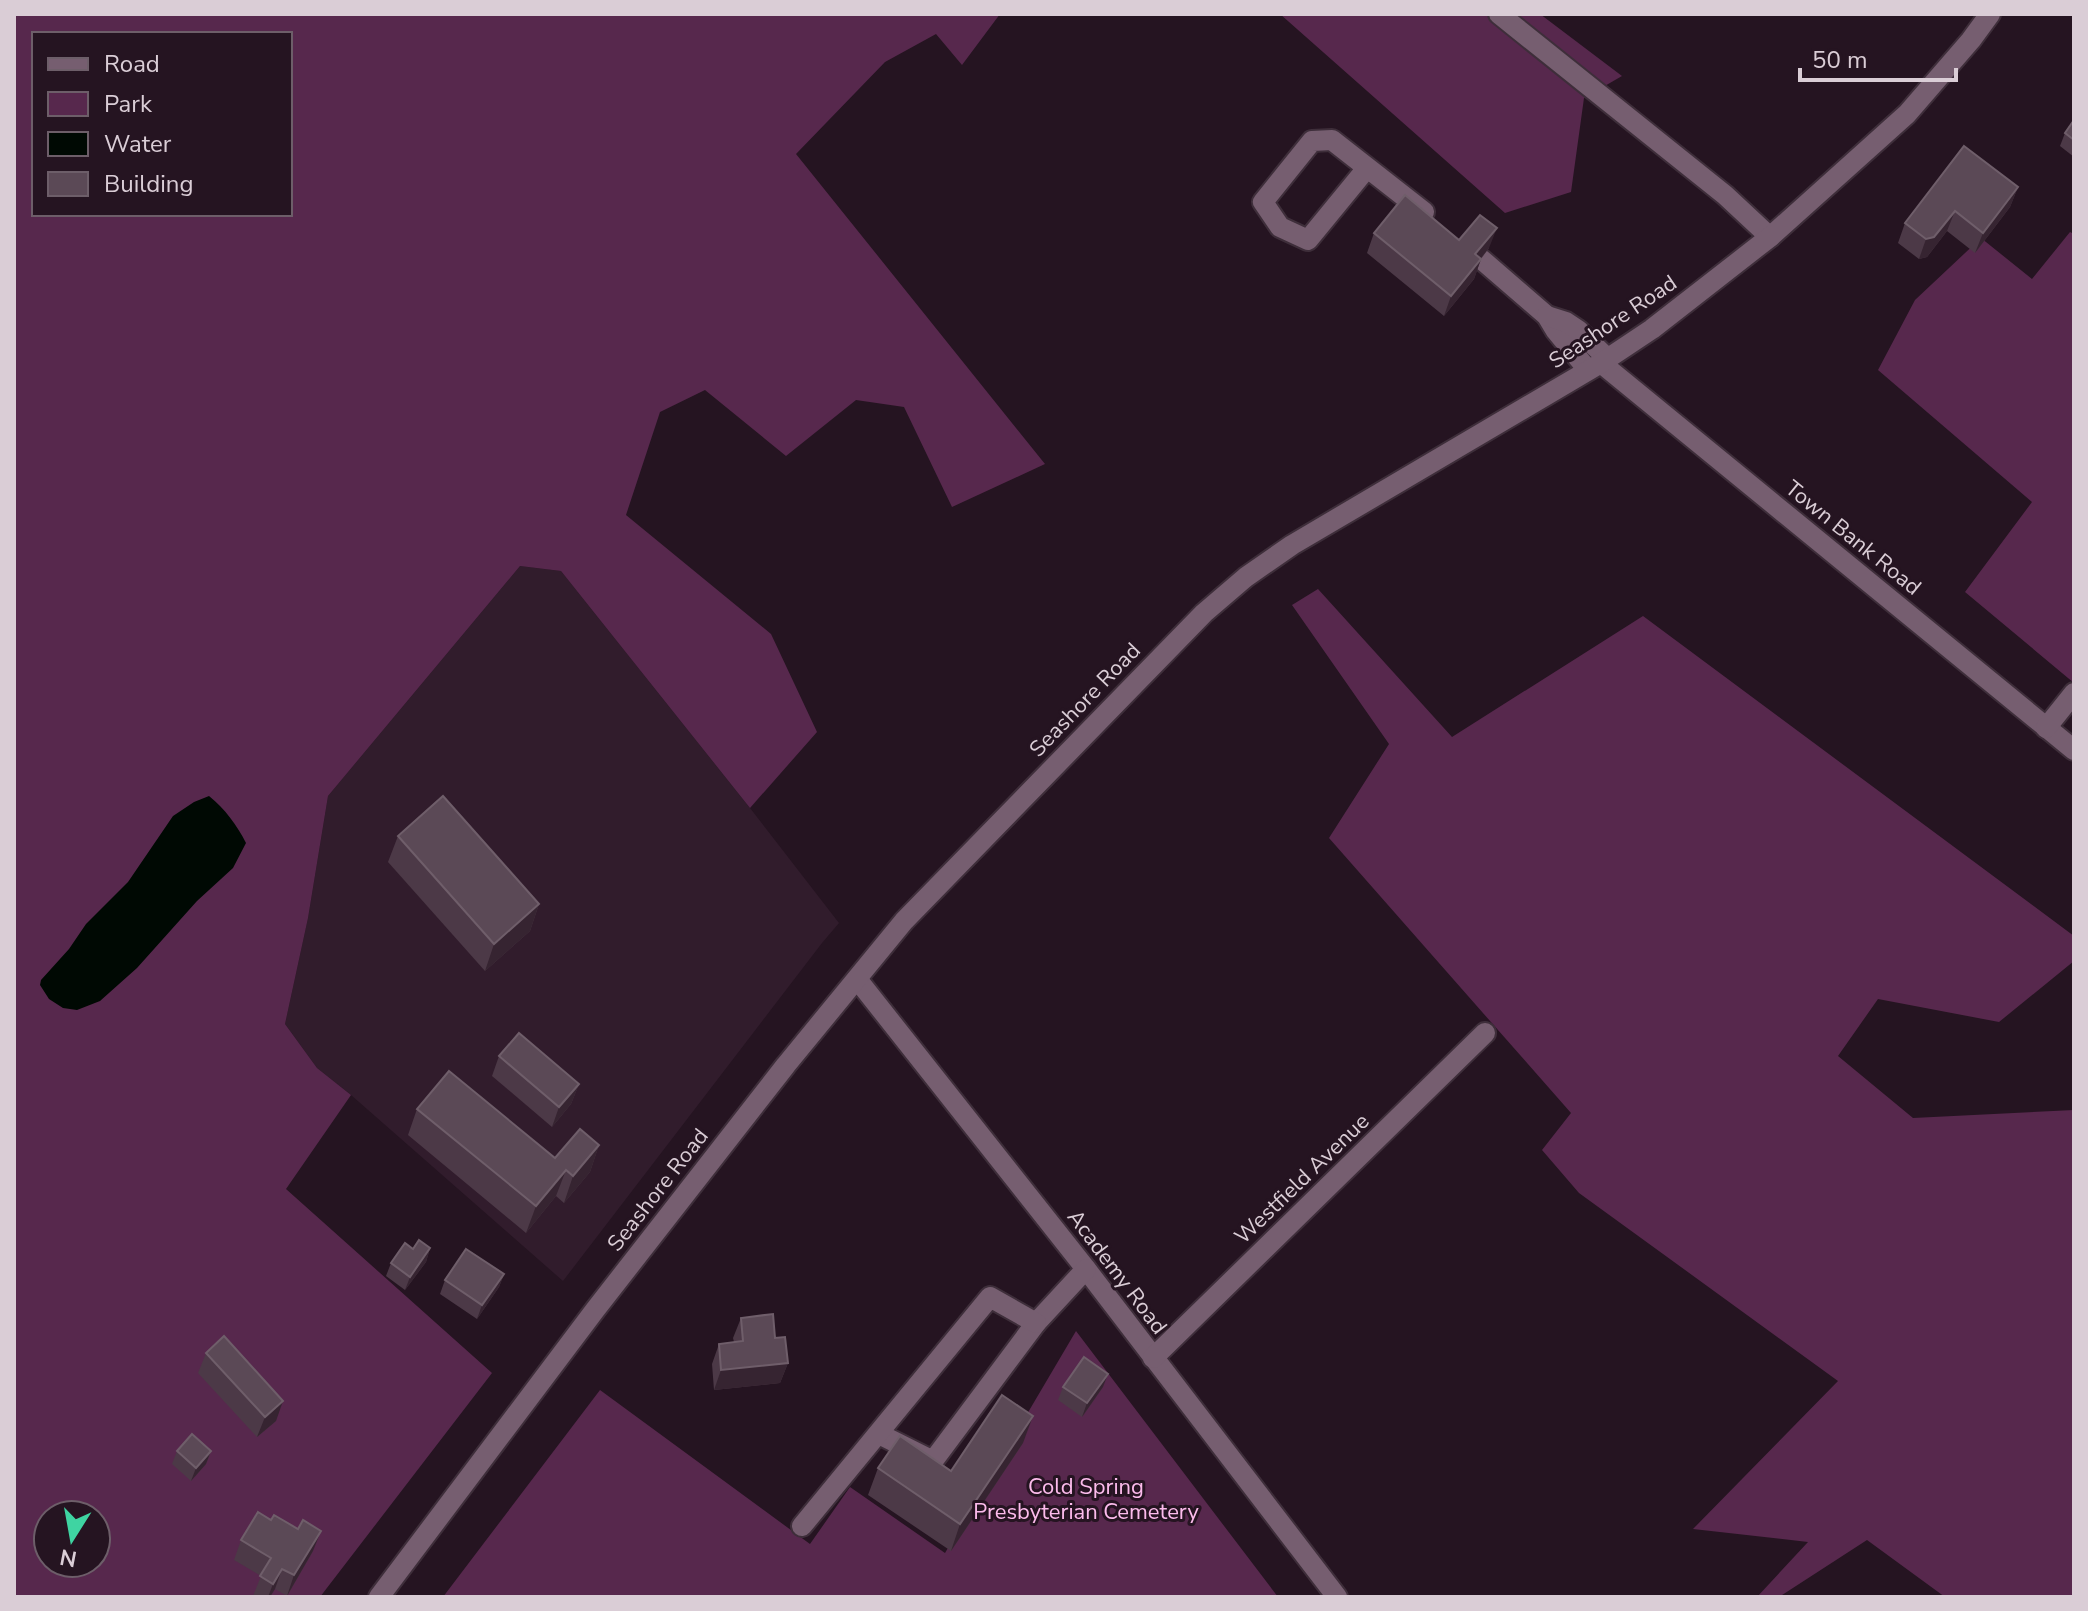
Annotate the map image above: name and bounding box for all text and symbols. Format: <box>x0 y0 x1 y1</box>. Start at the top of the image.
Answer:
legend <box>32 32 292 216</box>
scale bar <box>1800 32 1956 82</box>
text: 50 m <box>1812 44 1868 76</box>
text: Road <box>104 48 160 80</box>
text: Park <box>104 88 153 120</box>
text: Water <box>104 128 172 160</box>
text: Building <box>104 168 194 200</box>
street label: Seashore Road <box>1543 268 1683 376</box>
street label: Town Bank Road <box>1779 474 1927 602</box>
street label: Seashore Road <box>1023 636 1147 764</box>
street label: Westfield Avenue <box>1228 1107 1376 1251</box>
street label: Seashore Road <box>600 1122 716 1258</box>
street label: Academy Road <box>1060 1203 1174 1341</box>
park label: Cold Spring Presbyterian Cemetery <box>973 1472 1199 1527</box>
north arrow <box>32 1499 112 1579</box>
text: N <box>57 1541 79 1574</box>

